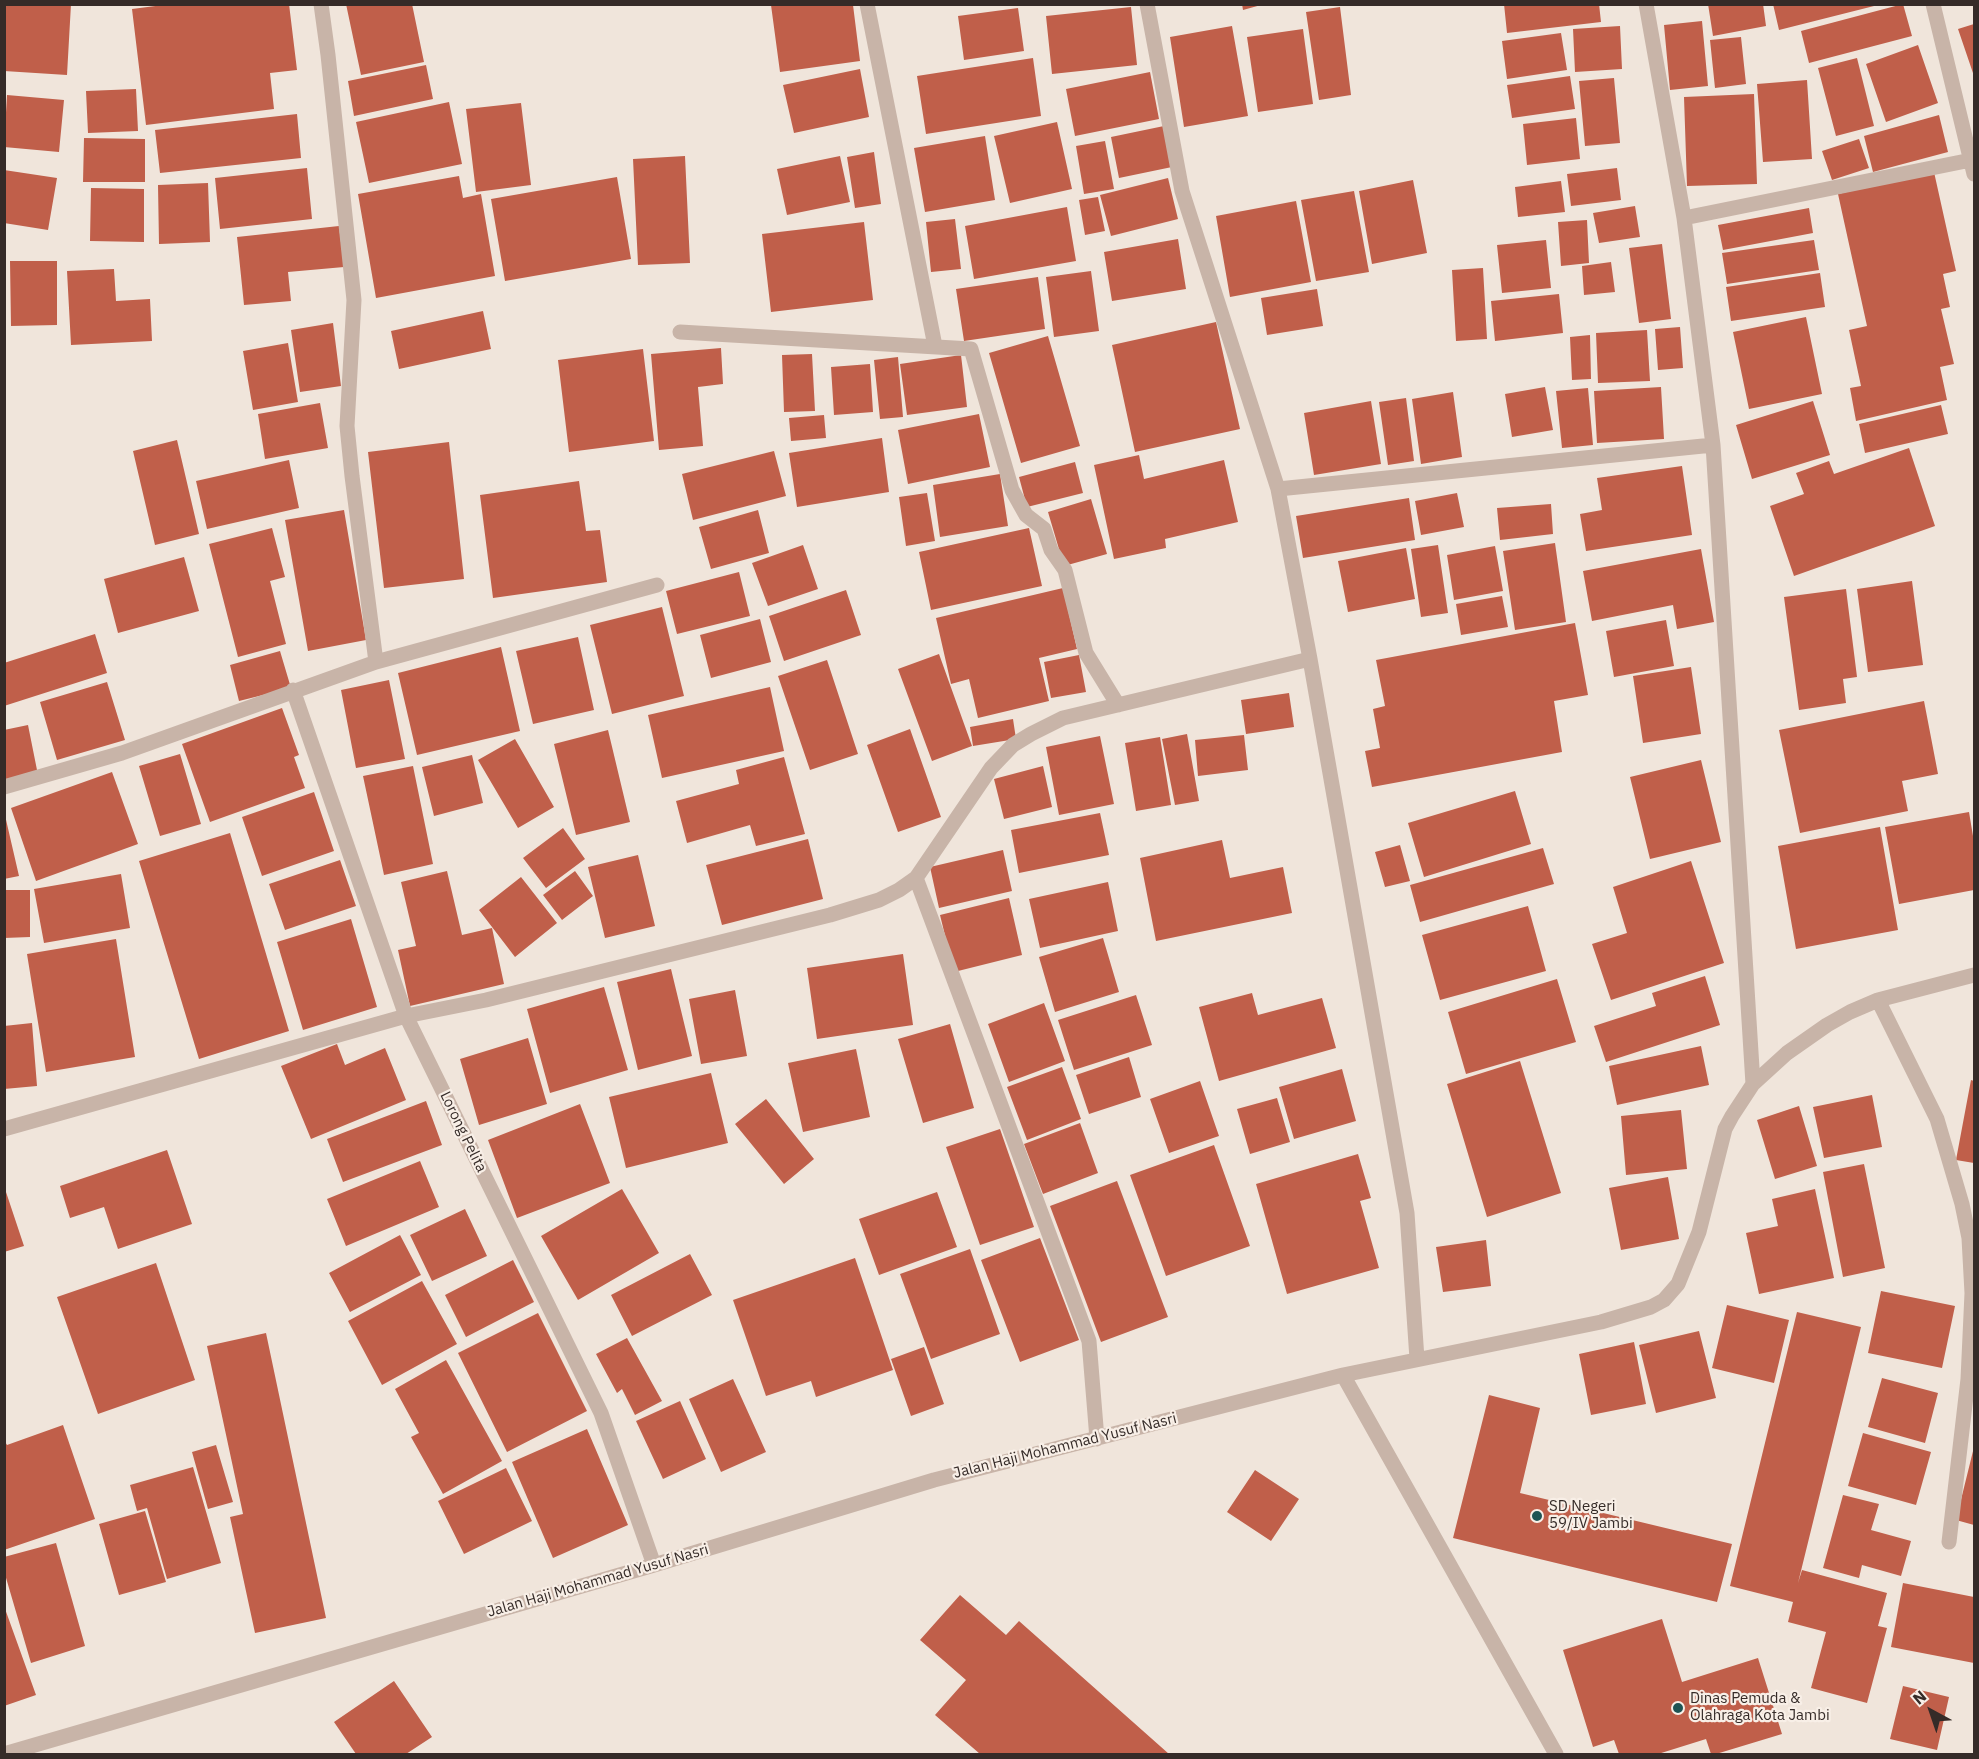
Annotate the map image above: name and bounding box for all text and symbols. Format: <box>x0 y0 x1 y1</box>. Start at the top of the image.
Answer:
street label: Lorong Pelita <box>436 1089 490 1175</box>
street label: Jalan Haji Mohammad Yusuf Nasri <box>952 1410 1178 1482</box>
place label: SD Negeri 59/IV Jambi <box>1549 1498 1633 1533</box>
marker: SD Negeri 59/IV Jambi <box>1530 1509 1544 1523</box>
street label: Jalan Haji Mohammad Yusuf Nasri <box>485 1541 711 1621</box>
north arrow <box>1901 1681 1961 1741</box>
text: N <box>1909 1686 1930 1709</box>
place label: Dinas Pemuda & Olahraga Kota Jambi <box>1690 1690 1830 1725</box>
marker: Dinas Pemuda & Olahraga Kota Jambi <box>1671 1701 1685 1715</box>

